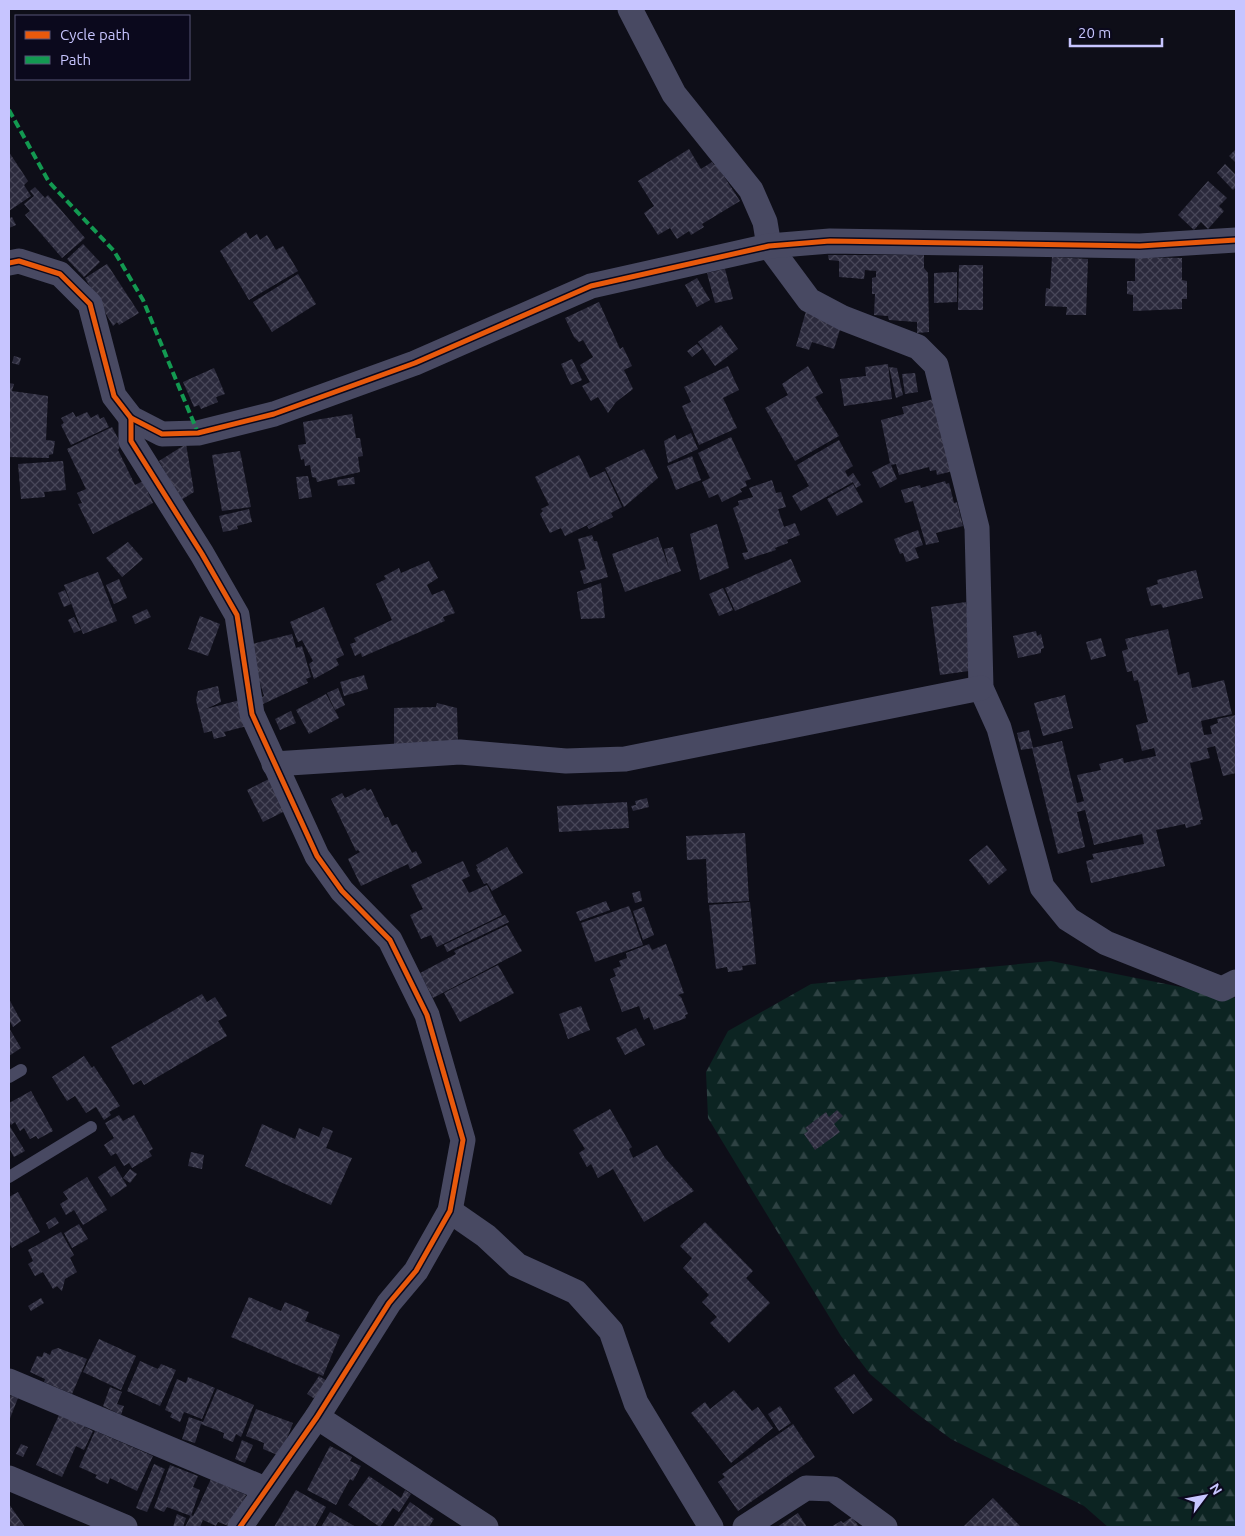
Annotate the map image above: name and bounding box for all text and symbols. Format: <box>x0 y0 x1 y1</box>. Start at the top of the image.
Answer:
legend <box>15 15 190 80</box>
scale bar <box>1070 15 1162 47</box>
text: 20 m <box>1078 24 1111 41</box>
text: Cycle path <box>60 26 130 43</box>
text: Path <box>60 51 91 68</box>
north arrow <box>1180 1471 1230 1521</box>
text: N <box>1206 1480 1226 1498</box>

